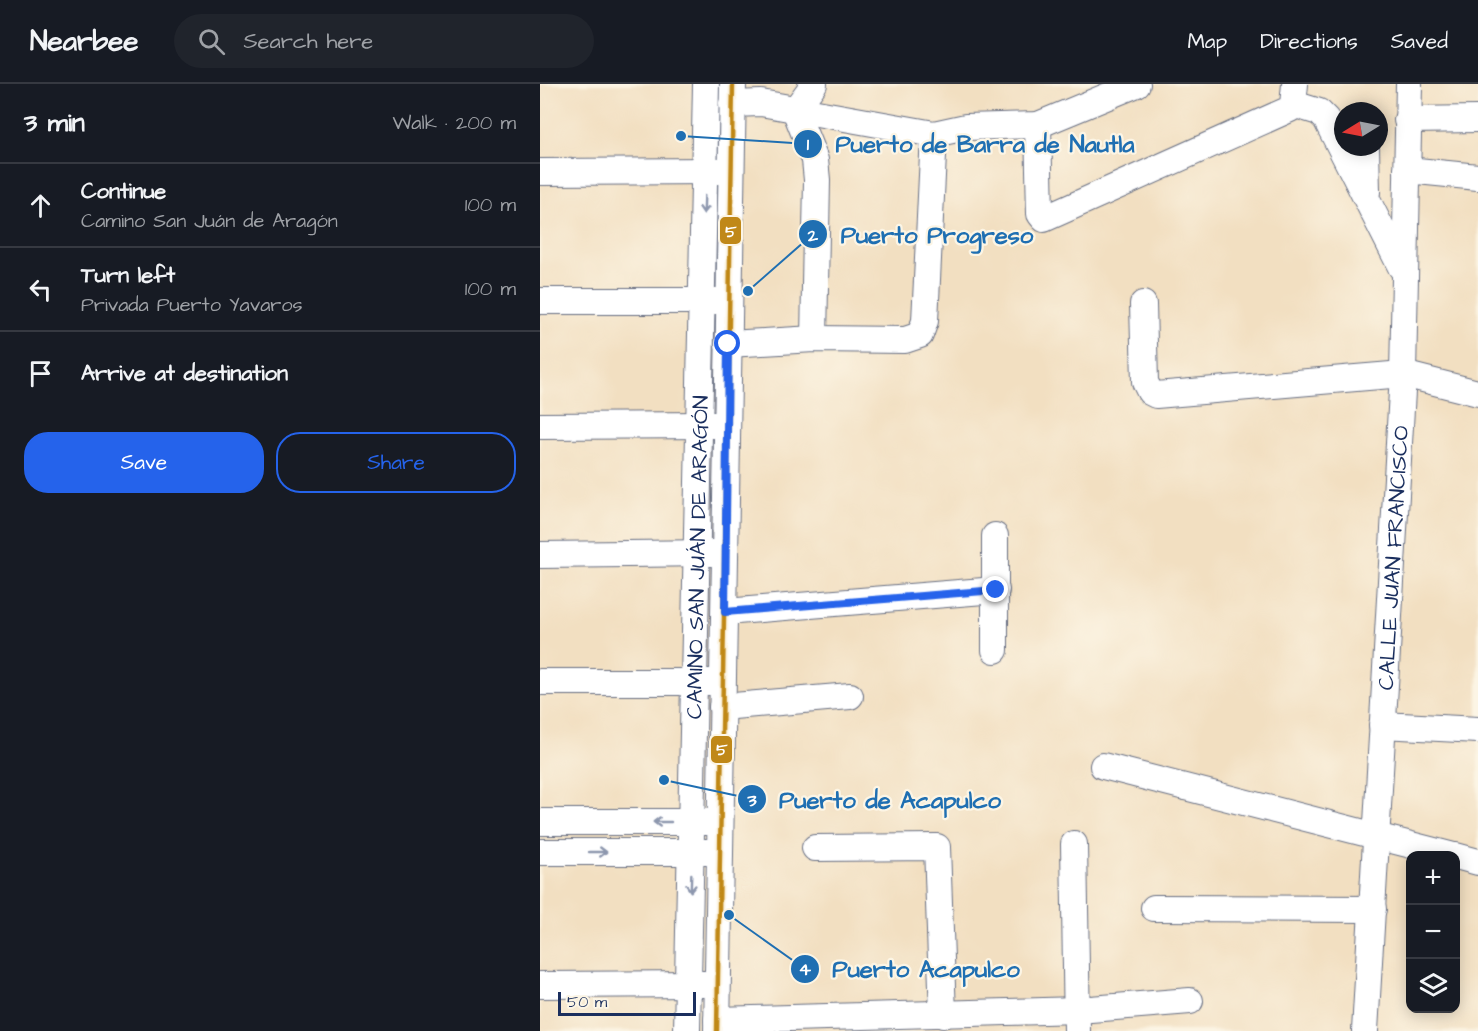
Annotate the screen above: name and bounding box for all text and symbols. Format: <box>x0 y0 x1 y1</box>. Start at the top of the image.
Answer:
search box <box>174 14 594 68</box>
text: Nearbee <box>30 22 138 61</box>
icon: search <box>195 25 228 58</box>
text: Search here <box>243 26 373 57</box>
text: Map <box>1187 27 1227 56</box>
text: Directions <box>1260 27 1358 56</box>
text: Saved <box>1391 27 1448 56</box>
north arrow <box>1334 102 1388 156</box>
text: 3 min <box>24 105 85 141</box>
text: Walk · 200 m <box>393 109 516 137</box>
callout: Puerto de Barra de Nautla <box>793 123 1146 165</box>
text: Puerto de Barra de Nautla <box>835 128 1135 162</box>
text: 1 <box>807 132 810 157</box>
text: Continue <box>81 176 166 207</box>
icon: ahead <box>24 189 57 222</box>
text: 100 m <box>465 191 516 219</box>
one-way arrow <box>698 195 709 215</box>
text: Camino San Juán de Aragón <box>81 207 338 235</box>
callout: Puerto Progreso <box>798 213 1045 255</box>
line badge: 5 <box>719 216 742 245</box>
text: Puerto Progreso <box>841 219 1034 254</box>
text: 5 <box>725 221 737 243</box>
text: 2 <box>807 223 819 248</box>
text: Turn left <box>81 260 175 291</box>
icon: left <box>24 273 57 306</box>
text: 100 m <box>465 275 516 303</box>
text: Privada Puerto Yavaros <box>81 291 303 319</box>
route start <box>714 330 740 356</box>
icon: arrive <box>24 357 57 390</box>
text: Arrive at destination <box>81 358 288 389</box>
street label: CAMINO SAN JUÁN DE ARAGÓN <box>679 395 717 719</box>
street label: CALLE JUAN FRANCISCO <box>1371 425 1417 691</box>
button: Save <box>24 432 264 493</box>
button: Share <box>276 432 516 493</box>
route end <box>982 576 1008 602</box>
line badge: 5 <box>710 735 733 764</box>
text: 5 <box>716 739 728 761</box>
callout: Puerto de Acapulco <box>737 778 1013 820</box>
text: Puerto de Acapulco <box>779 784 1002 818</box>
text: 3 <box>746 788 757 813</box>
one-way arrow <box>653 816 673 828</box>
one-way arrow <box>588 846 608 858</box>
map controls <box>1406 851 1460 1013</box>
button: + <box>1406 851 1460 905</box>
one-way arrow <box>686 873 697 893</box>
button: − <box>1406 905 1460 959</box>
callout: Puerto Acapulco <box>790 948 1031 990</box>
text: Puerto Acapulco <box>832 953 1020 987</box>
text: 4 <box>799 957 812 982</box>
button: layers <box>1406 959 1460 1013</box>
scale bar <box>558 989 696 1016</box>
text: 50 m <box>567 991 607 1013</box>

